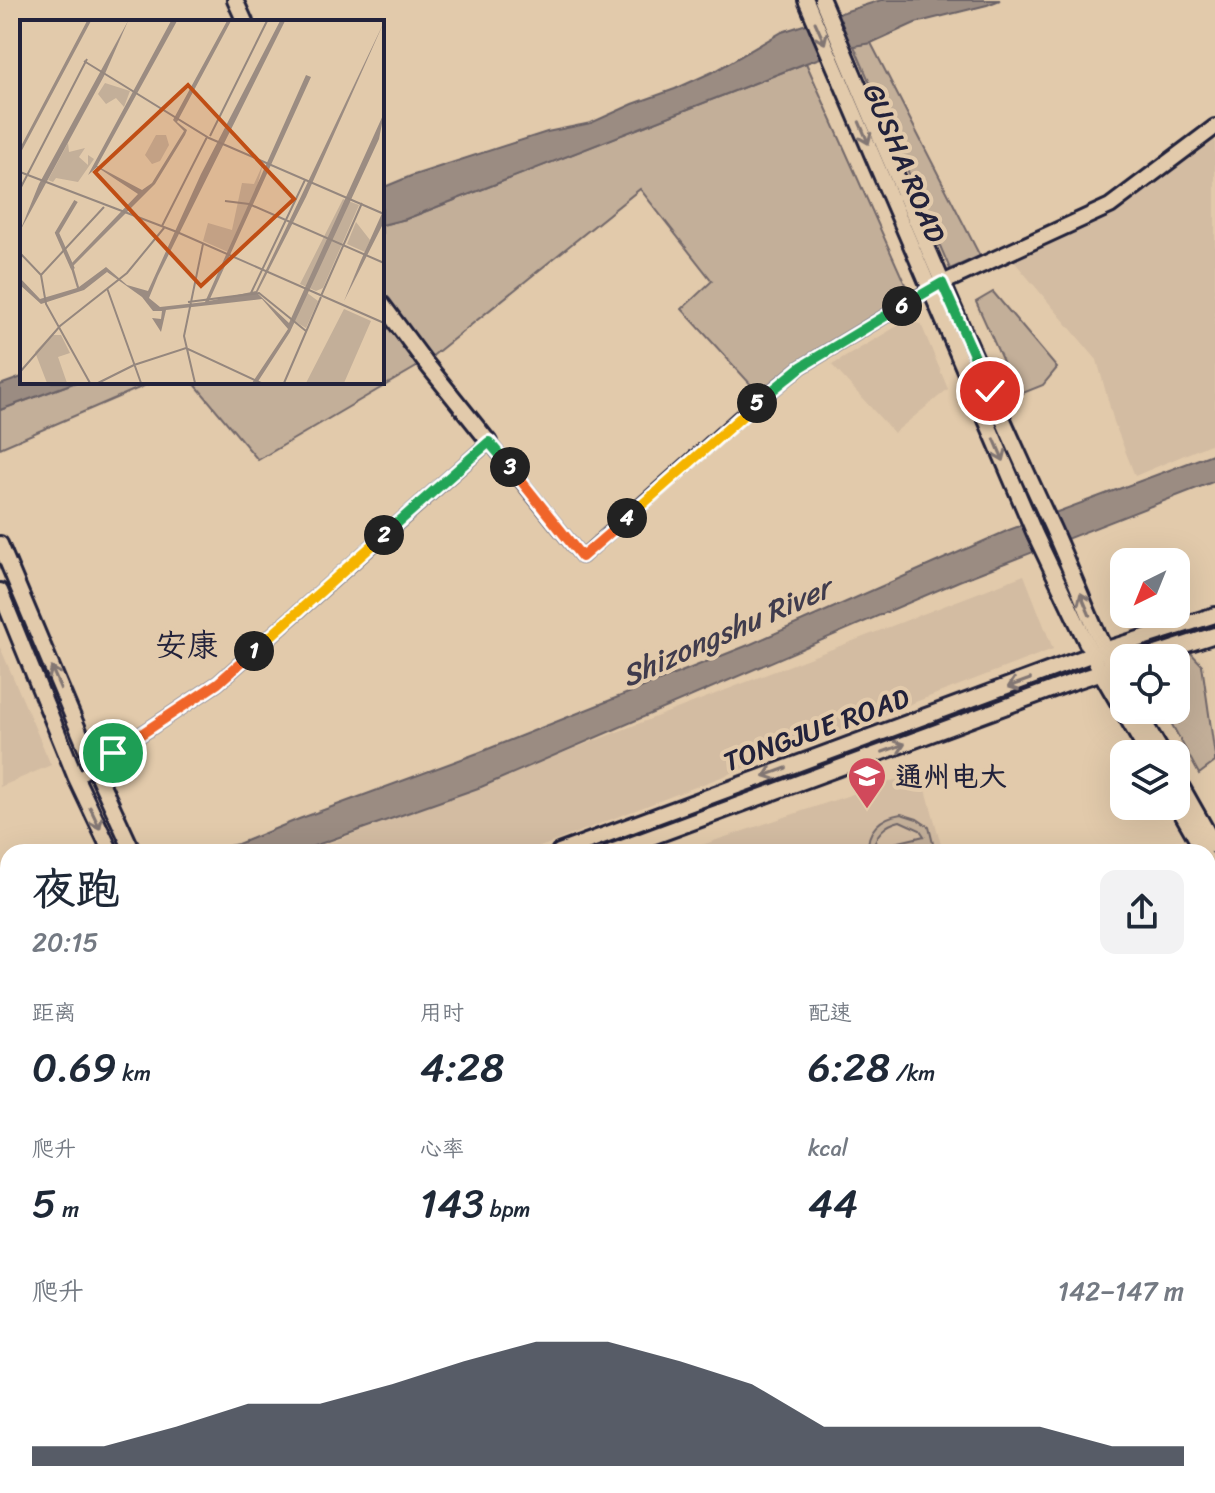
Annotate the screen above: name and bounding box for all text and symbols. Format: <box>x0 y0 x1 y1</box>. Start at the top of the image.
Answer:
inset map <box>20 20 384 384</box>
one-way arrow <box>814 20 829 45</box>
street label: GUSHA ROAD <box>849 76 960 251</box>
one-way arrow <box>858 121 873 145</box>
pin: 6 <box>882 286 922 326</box>
text: 6 <box>896 286 908 325</box>
pin <box>956 357 1024 425</box>
icon: check <box>968 369 1012 413</box>
pin: 5 <box>737 383 777 423</box>
text: 5 <box>750 383 764 422</box>
one-way arrow <box>993 437 1008 462</box>
pin: 3 <box>490 447 530 487</box>
text: 3 <box>504 447 516 486</box>
pin: 4 <box>607 498 647 538</box>
text: 4 <box>620 498 634 537</box>
pin: 2 <box>364 515 404 555</box>
text: 2 <box>378 515 390 554</box>
north arrow <box>1110 548 1190 628</box>
map controls <box>1110 548 1190 820</box>
water label: Shizongshu River <box>612 559 845 702</box>
one-way arrow <box>1077 593 1092 617</box>
district label: 安康 <box>155 617 219 674</box>
pin: 1 <box>234 631 274 671</box>
text: 1 <box>249 631 259 670</box>
button: locate <box>1110 644 1190 724</box>
one-way arrow <box>48 666 63 691</box>
street label: TONGJUE ROAD <box>716 673 916 786</box>
one-way arrow <box>1007 676 1032 691</box>
pin <box>79 719 147 787</box>
icon: arrive <box>91 731 135 775</box>
one-way arrow <box>881 739 906 754</box>
button: layers <box>1110 740 1190 820</box>
place label: 通州电大 <box>895 752 1007 801</box>
school or university icon: 通州电大 <box>846 755 888 810</box>
one-way arrow <box>763 766 788 781</box>
one-way arrow <box>88 806 103 830</box>
text: 夜跑 <box>32 850 120 928</box>
button: share <box>1100 870 1184 954</box>
text: 20:15 <box>32 919 98 965</box>
text: 距离 <box>32 993 76 1032</box>
text: 用时 <box>420 993 464 1032</box>
text: 配速 <box>808 993 852 1032</box>
text: 0.69 <box>32 1032 117 1103</box>
text: 4:28 <box>420 1032 504 1103</box>
text: 6:28 <box>808 1032 890 1103</box>
text: km <box>117 1054 151 1093</box>
text: /km <box>890 1054 935 1093</box>
text: 爬升 <box>32 1129 76 1168</box>
text: 心率 <box>420 1129 464 1168</box>
text: kcal <box>808 1129 848 1168</box>
text: 5 <box>32 1168 56 1239</box>
text: 143 <box>420 1168 484 1239</box>
text: 44 <box>808 1168 858 1239</box>
text: m <box>56 1190 79 1229</box>
text: bpm <box>484 1190 530 1229</box>
text: 爬升 <box>32 1268 84 1314</box>
text: 142–147 m <box>1058 1268 1184 1314</box>

